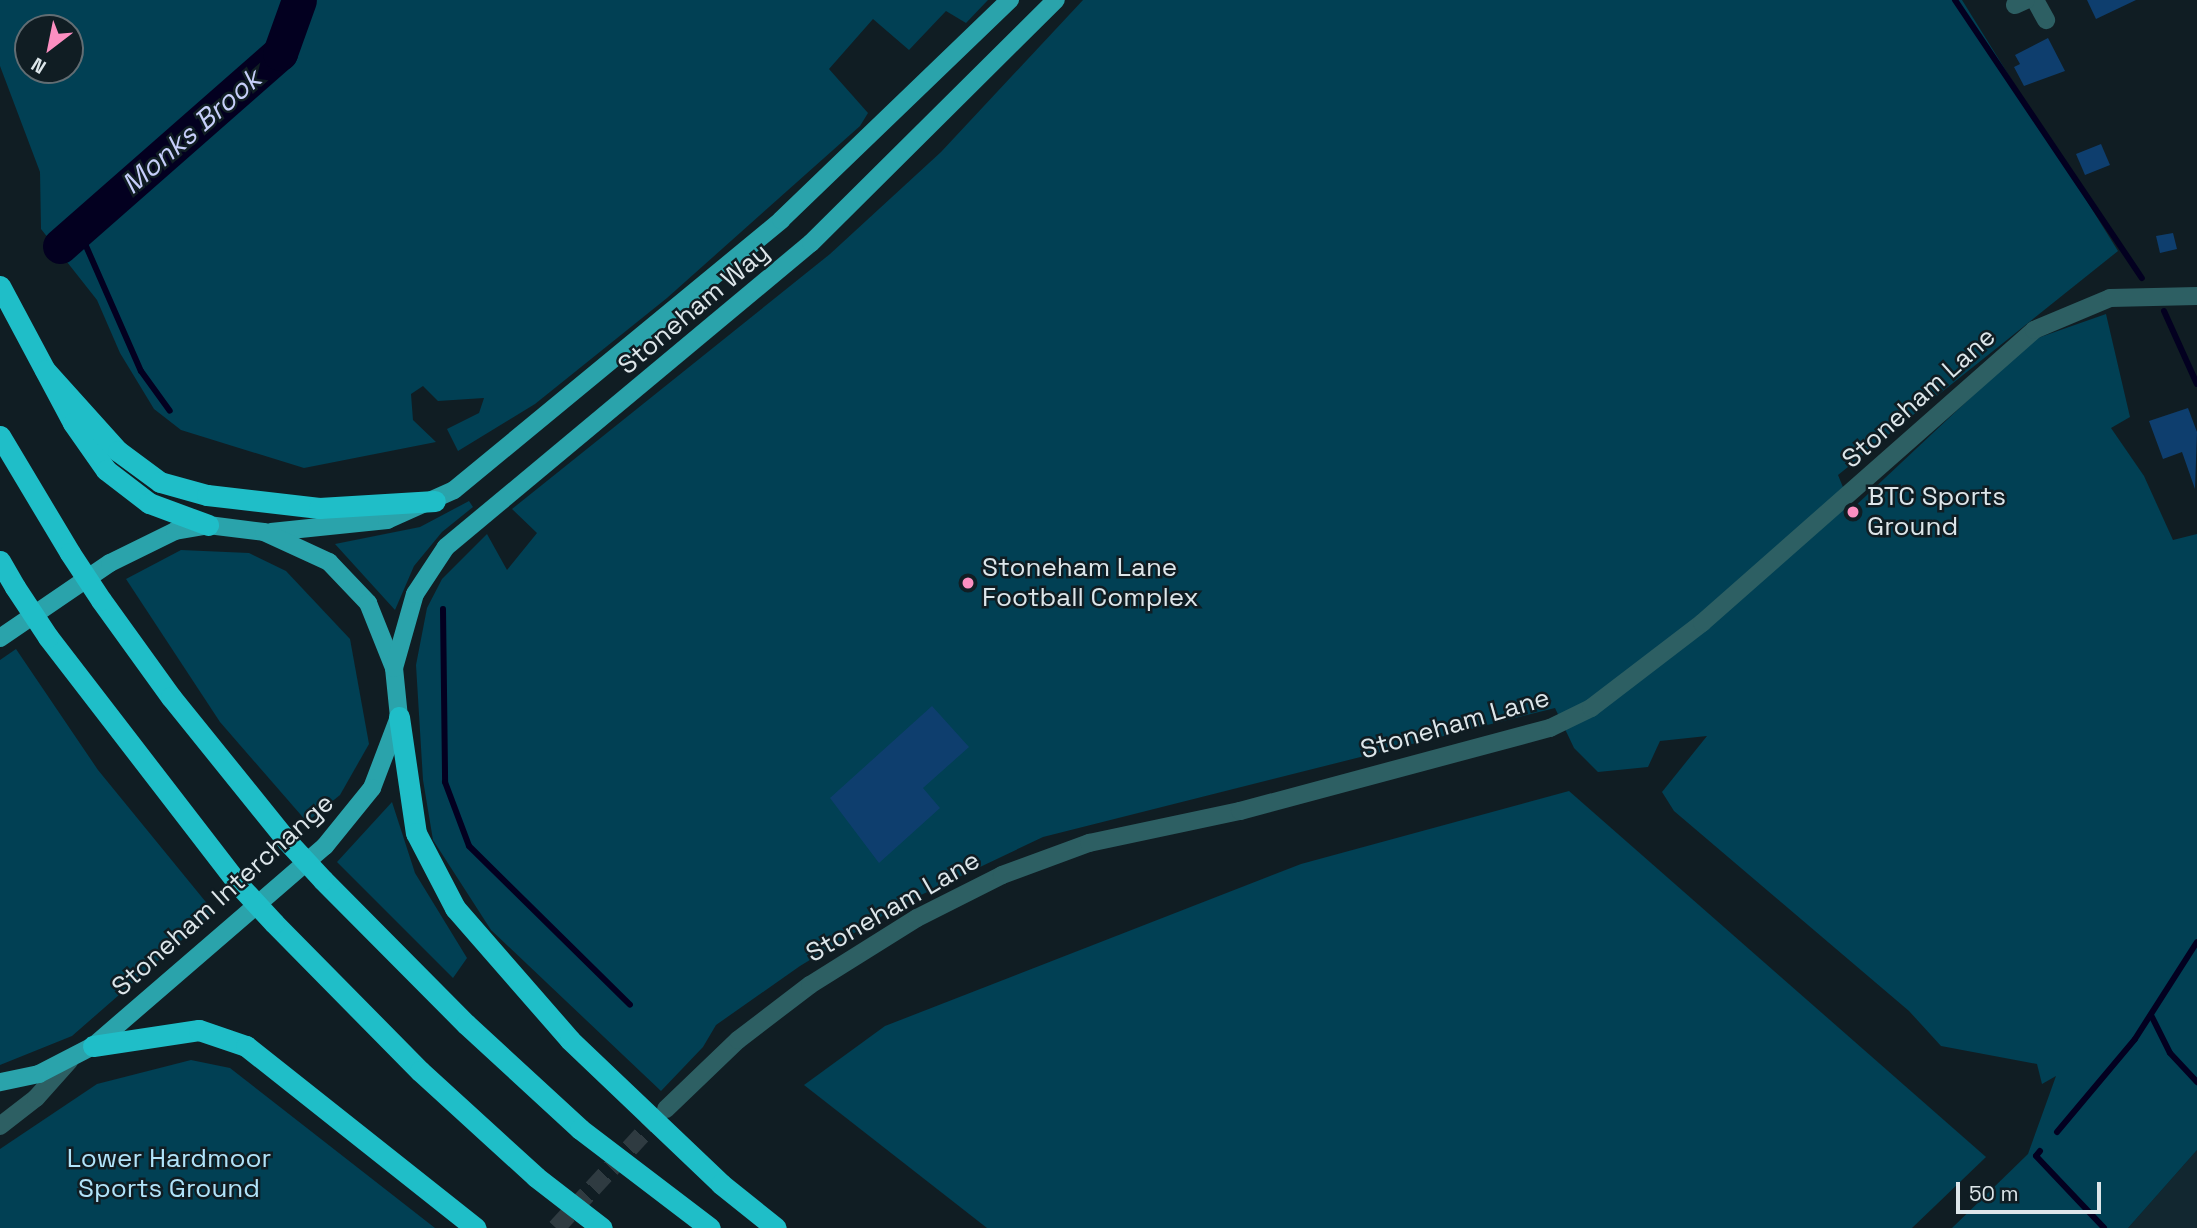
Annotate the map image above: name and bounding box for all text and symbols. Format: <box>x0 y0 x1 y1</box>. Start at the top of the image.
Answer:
north arrow <box>14 14 84 84</box>
text: N <box>27 52 51 80</box>
water label: Monks Brook <box>114 61 268 201</box>
street label: Stoneham Way <box>612 237 776 381</box>
street label: Stoneham Lane <box>1836 321 2002 475</box>
place label: BTC Sports Ground <box>1867 481 2006 542</box>
marker: BTC Sports Ground <box>1845 504 1861 520</box>
place label: Stoneham Lane Football Complex <box>982 552 1199 614</box>
marker: Stoneham Lane Football Complex <box>960 575 976 591</box>
street label: Stoneham Lane <box>1357 682 1553 766</box>
street label: Stoneham Interchange <box>106 787 340 1003</box>
street label: Stoneham Lane <box>801 845 985 969</box>
park label: Lower Hardmoor Sports Ground <box>67 1143 271 1204</box>
scale bar <box>1959 1168 2104 1212</box>
text: 50 m <box>1969 1180 2019 1207</box>

